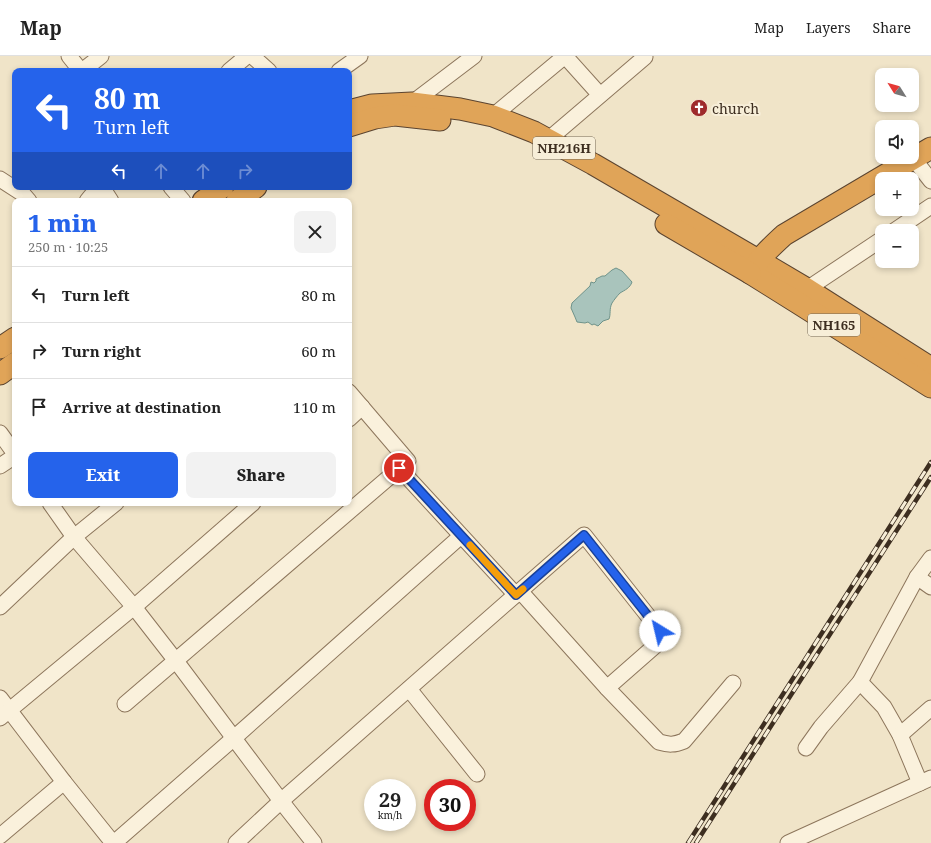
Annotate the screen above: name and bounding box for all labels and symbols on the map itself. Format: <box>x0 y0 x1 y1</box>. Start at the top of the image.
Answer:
north arrow <box>875 68 919 112</box>
church icon: church <box>689 98 709 118</box>
place label: church <box>712 99 759 118</box>
road number: NH216H <box>533 137 595 159</box>
road number: NH165 <box>808 314 860 336</box>
pin <box>382 451 416 485</box>
position arrow <box>639 610 681 652</box>
speed limit sign: 30 <box>424 779 476 831</box>

